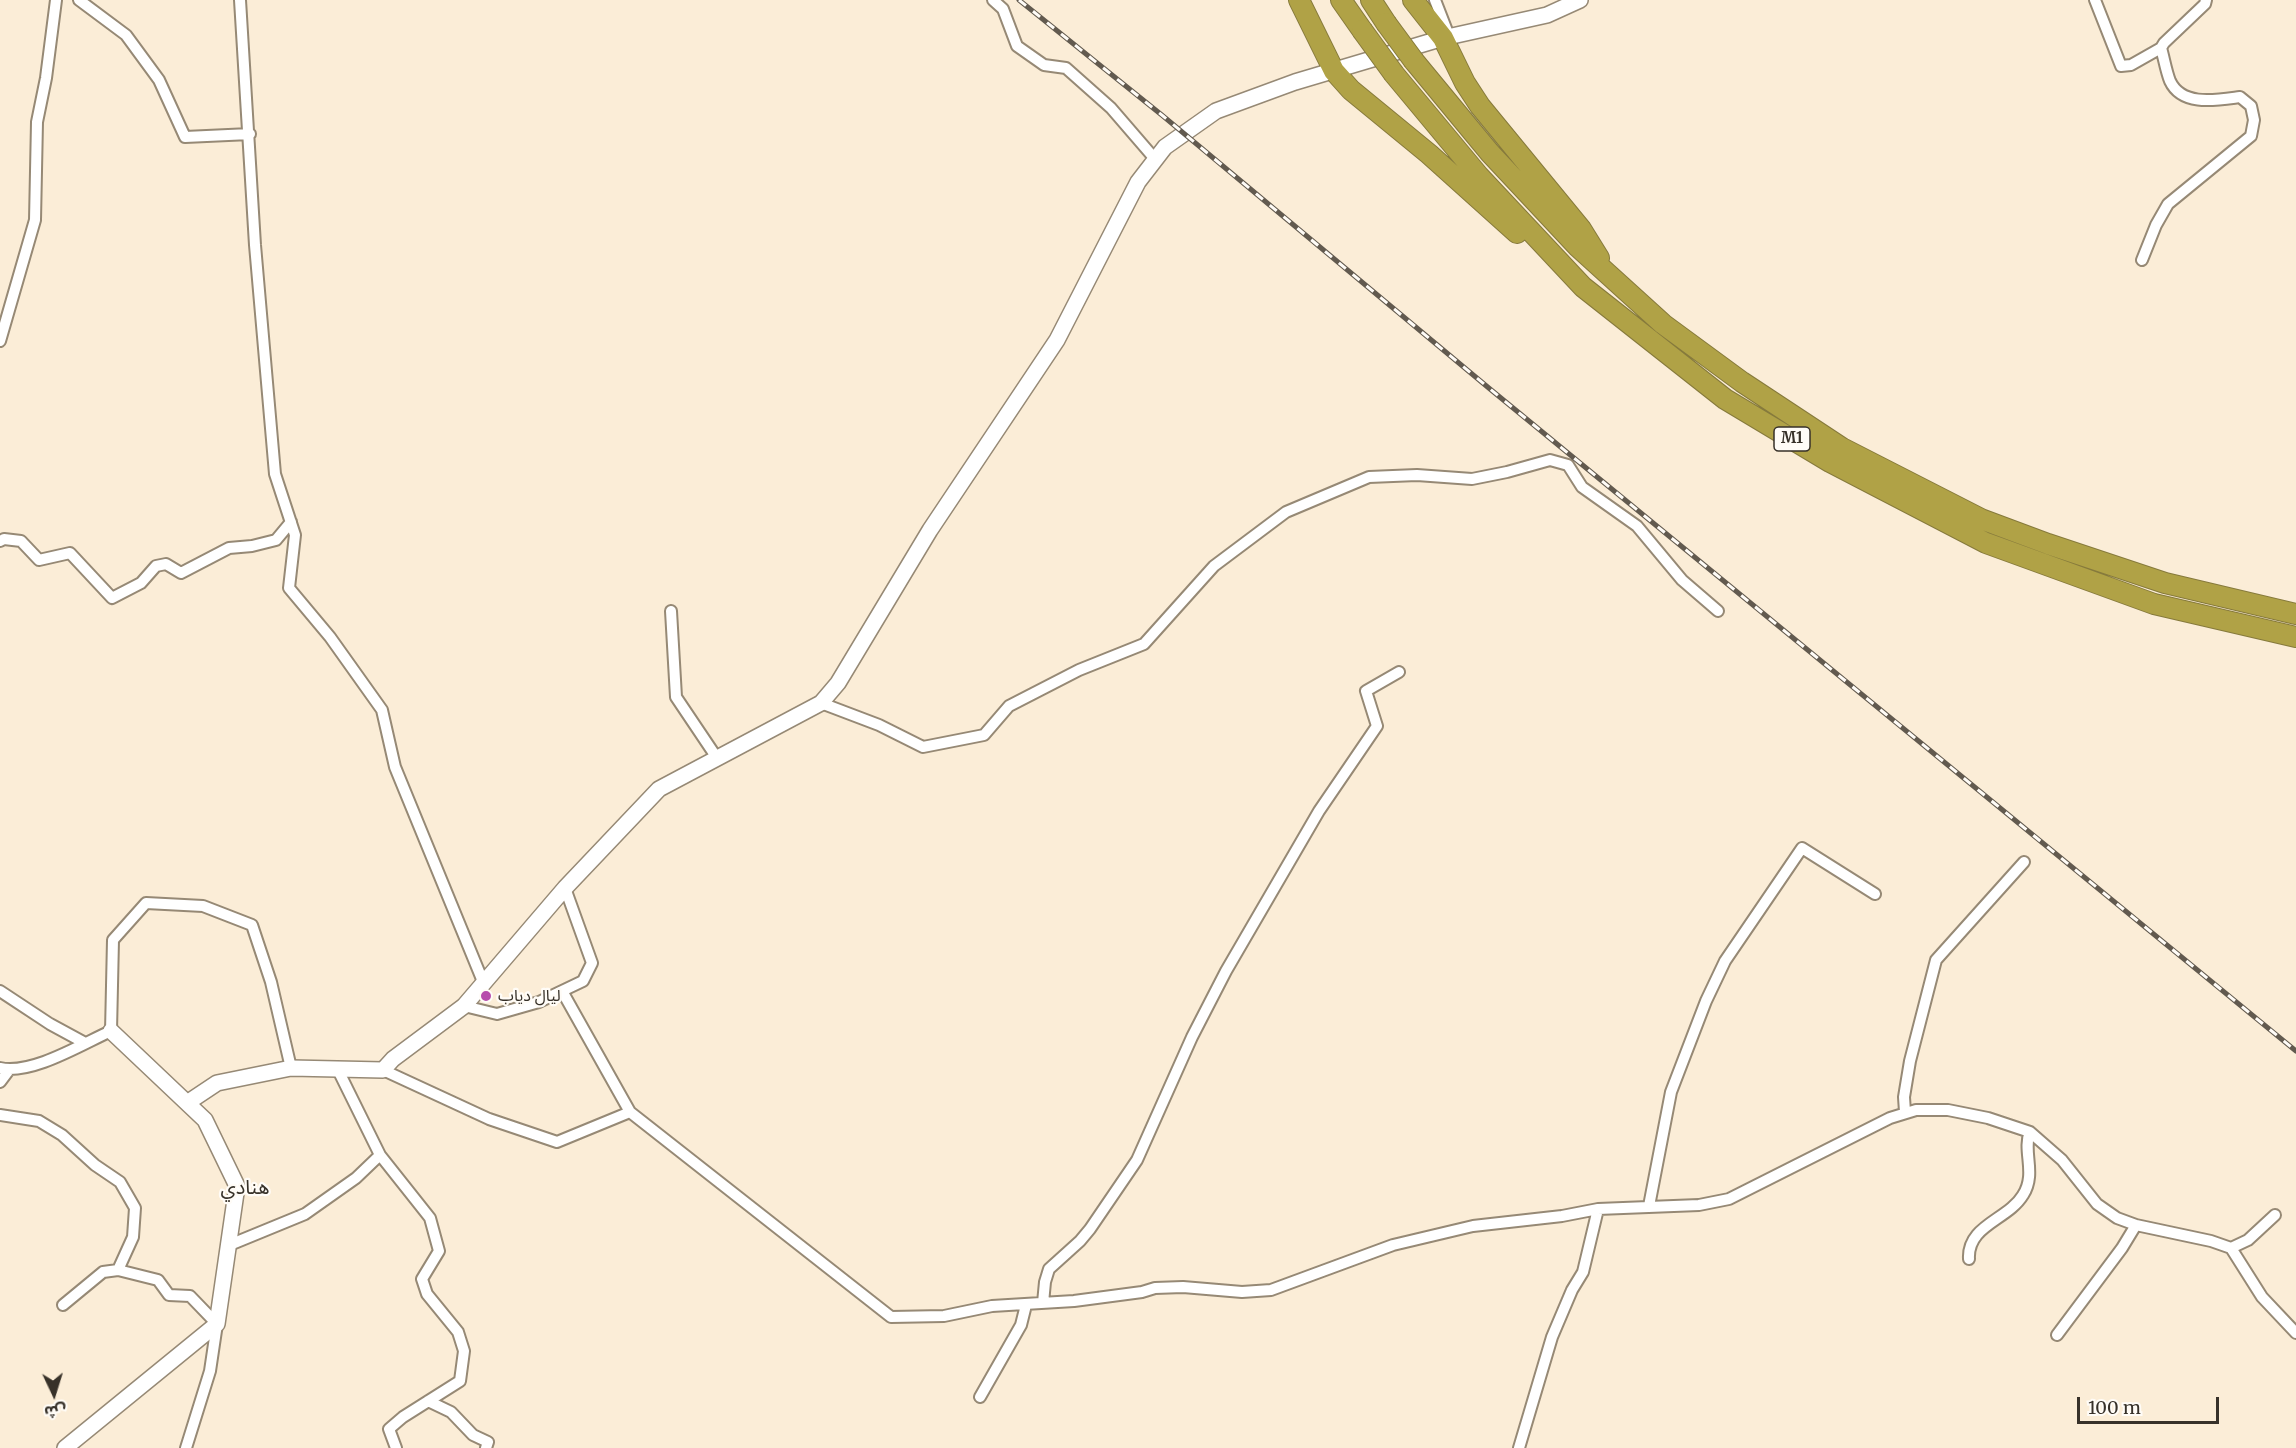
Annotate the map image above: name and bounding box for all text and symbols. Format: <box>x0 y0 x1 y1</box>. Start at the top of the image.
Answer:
road number: M1 <box>1774 427 1810 451</box>
place label: ليال دياب <box>498 986 561 1006</box>
marker: ليال دياب <box>479 989 493 1003</box>
district label: هنادي <box>221 1176 269 1200</box>
north arrow <box>24 1364 84 1424</box>
scale bar <box>2080 1385 2222 1423</box>
text: 100 m <box>2088 1396 2141 1419</box>
text: ش <box>44 1401 67 1423</box>

